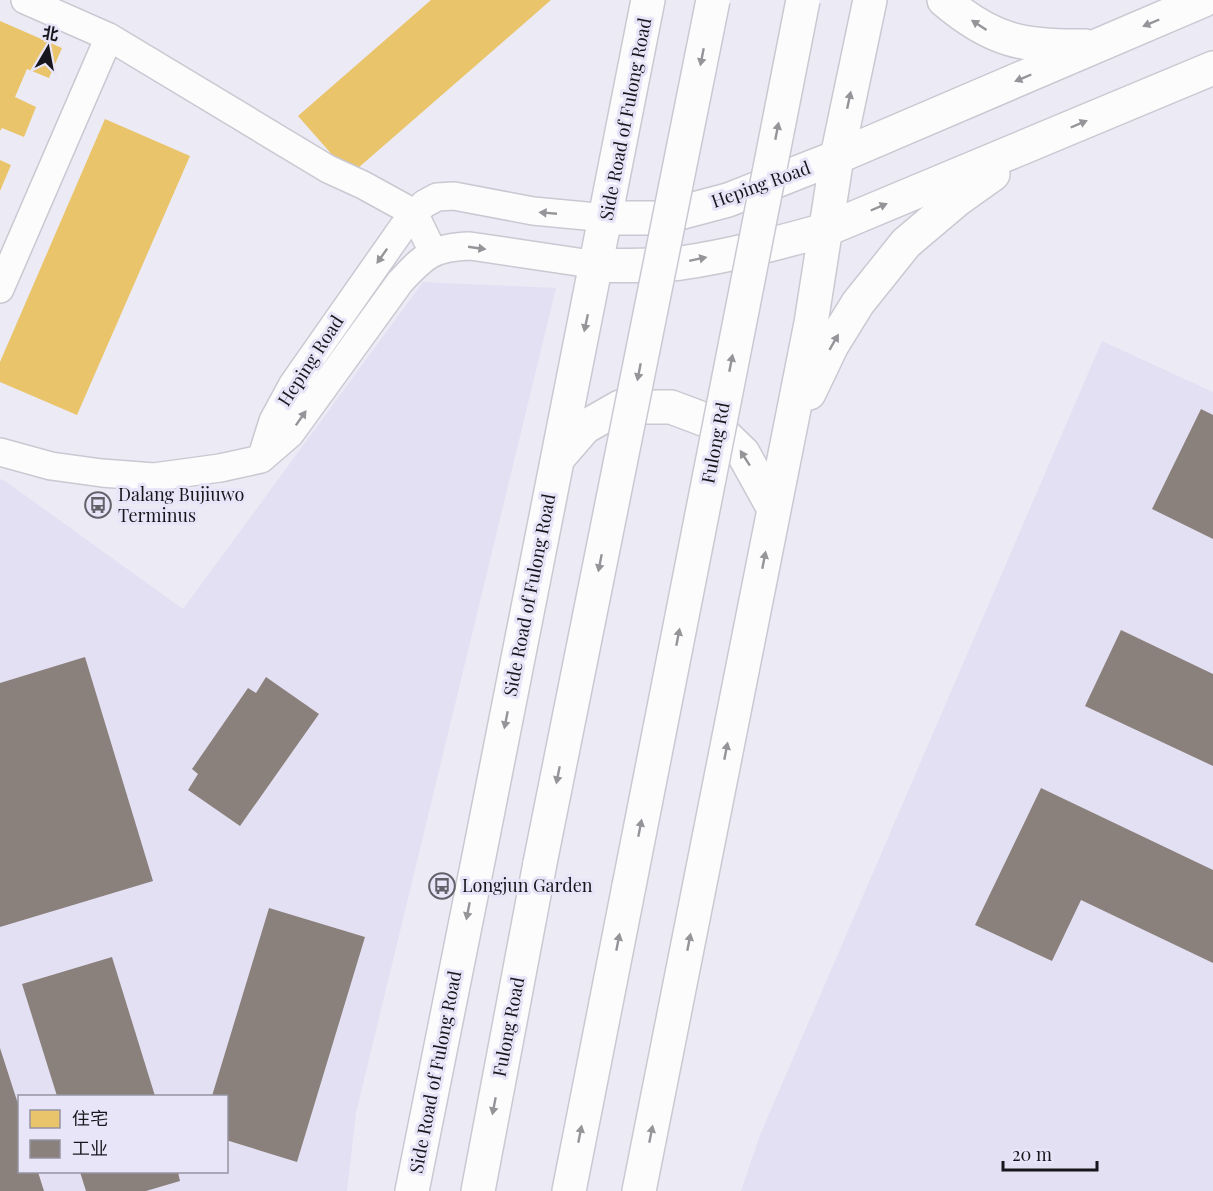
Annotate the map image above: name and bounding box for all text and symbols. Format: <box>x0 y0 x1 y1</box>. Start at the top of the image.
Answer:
street label: Side Road of Fulong Road <box>594 15 657 222</box>
north arrow <box>18 18 78 78</box>
one-way arrow <box>1141 18 1159 28</box>
one-way arrow <box>971 19 987 31</box>
text: 北 <box>41 21 60 44</box>
one-way arrow <box>696 48 706 67</box>
one-way arrow <box>1014 74 1032 83</box>
one-way arrow <box>845 90 854 109</box>
one-way arrow <box>1070 119 1088 129</box>
one-way arrow <box>773 121 782 140</box>
street label: Heping Road <box>708 155 814 213</box>
one-way arrow <box>871 202 889 212</box>
one-way arrow <box>539 208 558 217</box>
one-way arrow <box>468 243 487 252</box>
one-way arrow <box>376 248 388 264</box>
one-way arrow <box>688 254 707 264</box>
street label: Heping Road <box>272 310 349 410</box>
one-way arrow <box>581 313 590 332</box>
one-way arrow <box>829 334 840 350</box>
one-way arrow <box>727 353 736 372</box>
one-way arrow <box>634 363 643 382</box>
street label: Fulong Rd <box>695 400 735 485</box>
one-way arrow <box>295 410 307 426</box>
one-way arrow <box>740 450 751 466</box>
place label: Dalang Bujiuwo Terminus <box>118 482 244 527</box>
bus stop icon: Dalang Bujiuwo Terminus <box>83 490 113 520</box>
street label: Side Road of Fulong Road <box>498 491 561 698</box>
one-way arrow <box>760 550 769 569</box>
one-way arrow <box>595 554 604 573</box>
one-way arrow <box>674 627 683 646</box>
one-way arrow <box>501 710 510 729</box>
one-way arrow <box>722 741 731 760</box>
one-way arrow <box>553 766 562 785</box>
one-way arrow <box>636 819 645 838</box>
bus stop icon: Longjun Garden <box>427 871 457 901</box>
place label: Longjun Garden <box>462 873 593 897</box>
one-way arrow <box>463 902 472 921</box>
one-way arrow <box>614 933 623 952</box>
one-way arrow <box>685 933 694 952</box>
street label: Side Road of Fulong Road <box>404 968 467 1175</box>
street label: Fulong Road <box>487 974 530 1079</box>
legend <box>18 1095 228 1173</box>
one-way arrow <box>489 1097 498 1116</box>
text: 住宅 <box>72 1106 108 1130</box>
one-way arrow <box>576 1124 585 1143</box>
one-way arrow <box>647 1124 656 1143</box>
scale bar <box>1003 1134 1098 1172</box>
text: 工业 <box>72 1136 108 1160</box>
text: 20 m <box>1012 1142 1052 1166</box>

